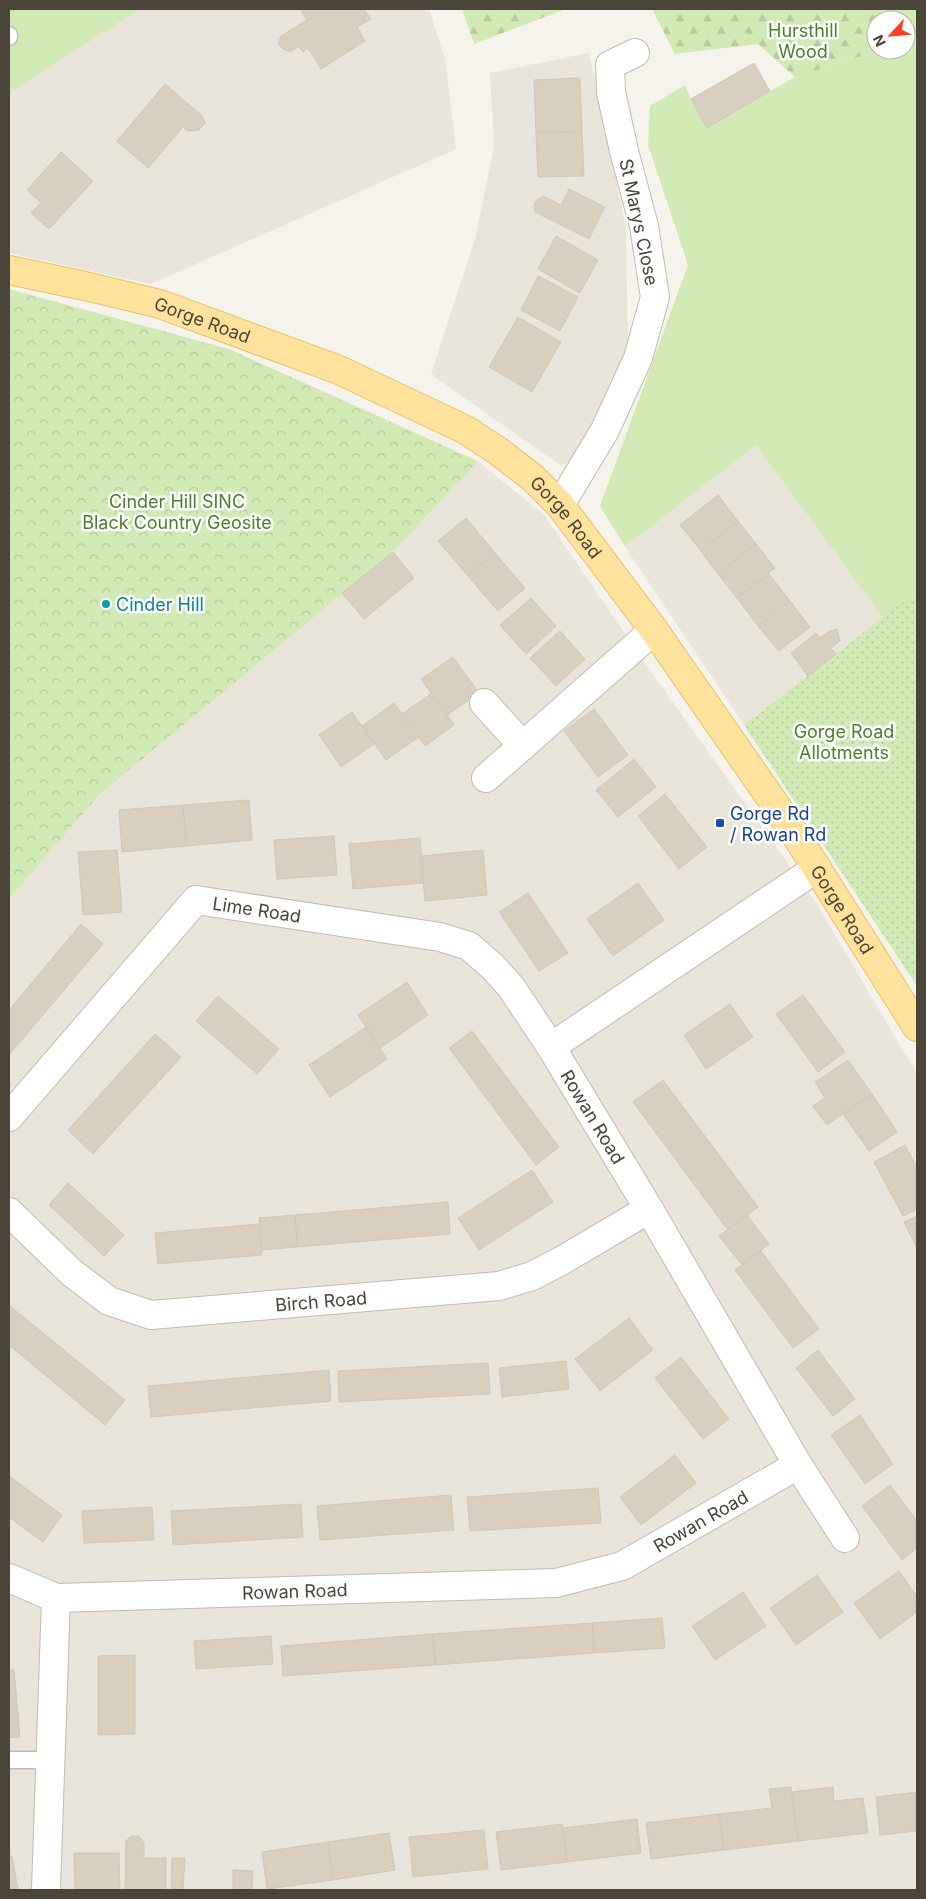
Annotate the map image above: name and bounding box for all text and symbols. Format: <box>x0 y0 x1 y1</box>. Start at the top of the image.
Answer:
north arrow <box>866 10 916 60</box>
park label: Hursthill Wood <box>768 20 838 62</box>
text: N <box>869 32 889 49</box>
street label: St Marys Close <box>615 157 663 287</box>
street label: Gorge Road <box>152 292 253 347</box>
street label: Gorge Road <box>526 471 607 562</box>
park label: Cinder Hill SINC Black Country Geosite <box>82 491 272 533</box>
place label: Cinder Hill <box>116 594 204 615</box>
marker: Cinder Hill <box>100 598 112 610</box>
park label: Gorge Road Allotments <box>794 721 894 763</box>
place label: Gorge Rd / Rowan Rd <box>730 803 826 845</box>
marker: Gorge Rd / Rowan Rd <box>714 817 726 829</box>
street label: Gorge Road <box>807 861 878 957</box>
street label: Lime Road <box>211 892 303 926</box>
street label: Rowan Road <box>557 1066 630 1167</box>
street label: Birch Road <box>274 1287 368 1315</box>
street label: Rowan Road <box>649 1486 752 1556</box>
street label: Rowan Road <box>242 1579 348 1603</box>

